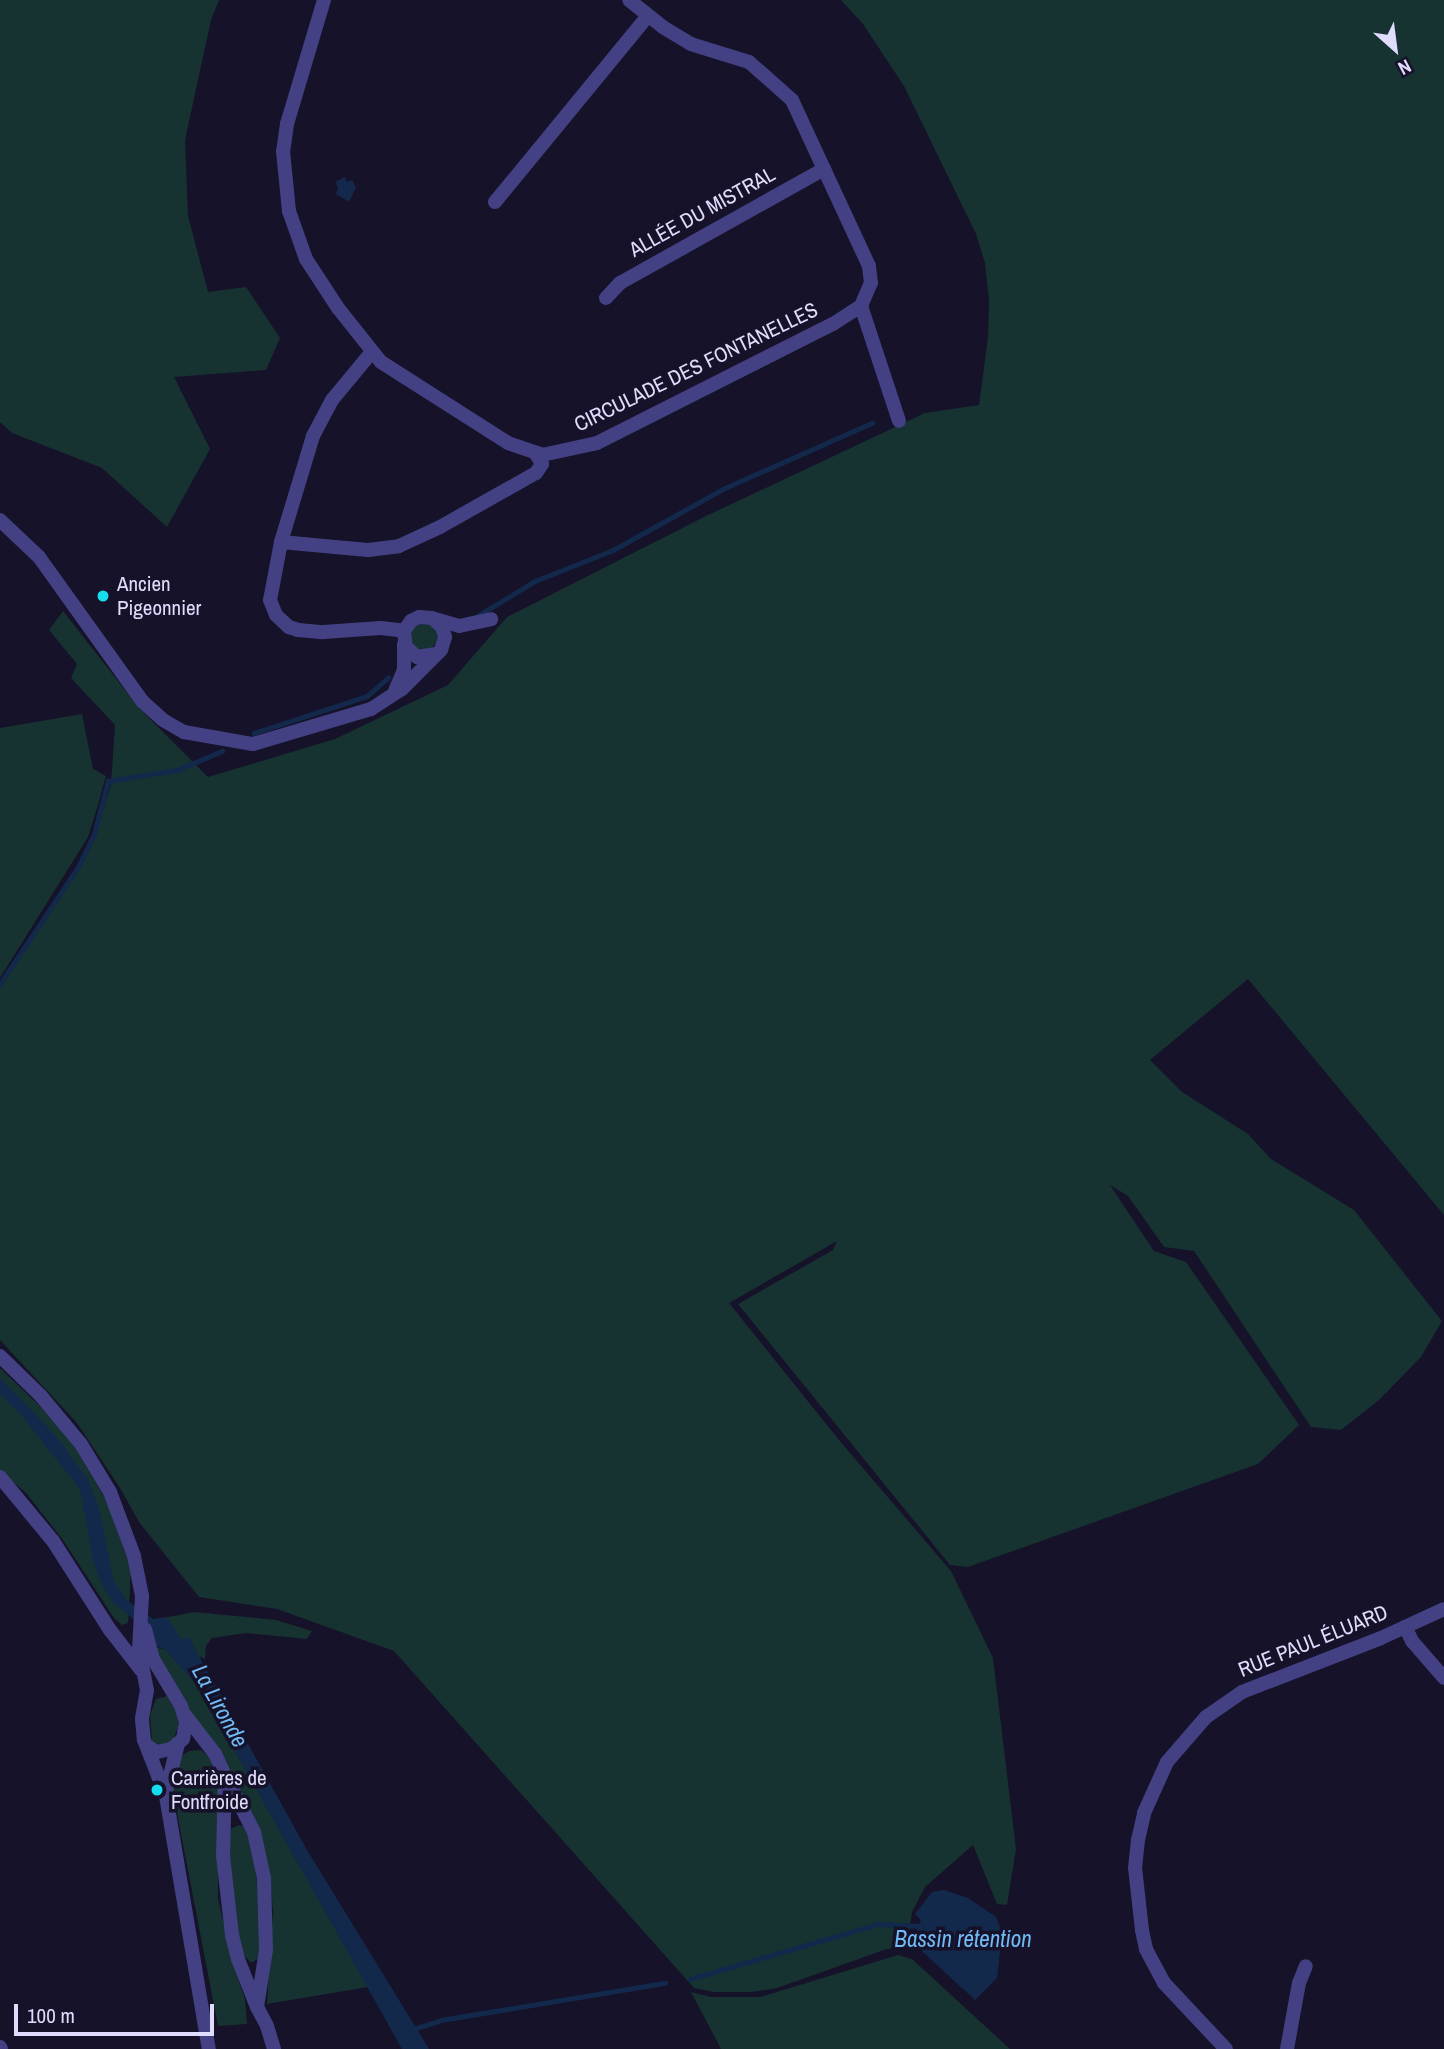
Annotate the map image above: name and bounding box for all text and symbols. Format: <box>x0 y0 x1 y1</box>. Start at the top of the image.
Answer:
north arrow <box>1360 14 1430 84</box>
text: N <box>1394 53 1416 82</box>
street label: ALLÉE DU MISTRAL <box>625 162 779 262</box>
street label: CIRCULADE DES FONTANELLES <box>570 297 822 437</box>
place label: Ancien Pigeonnier <box>117 571 201 621</box>
marker: Ancien Pigeonnier <box>95 588 111 604</box>
street label: RUE PAUL ÉLUARD <box>1234 1599 1392 1683</box>
water label: La Lironde <box>186 1660 254 1752</box>
place label: Carrières de Fontfroide <box>171 1765 267 1815</box>
marker: Carrières de Fontfroide <box>149 1782 165 1798</box>
water label: Bassin rétention <box>894 1925 1032 1953</box>
scale bar <box>18 1990 217 2034</box>
text: 100 m <box>27 2001 75 2030</box>

